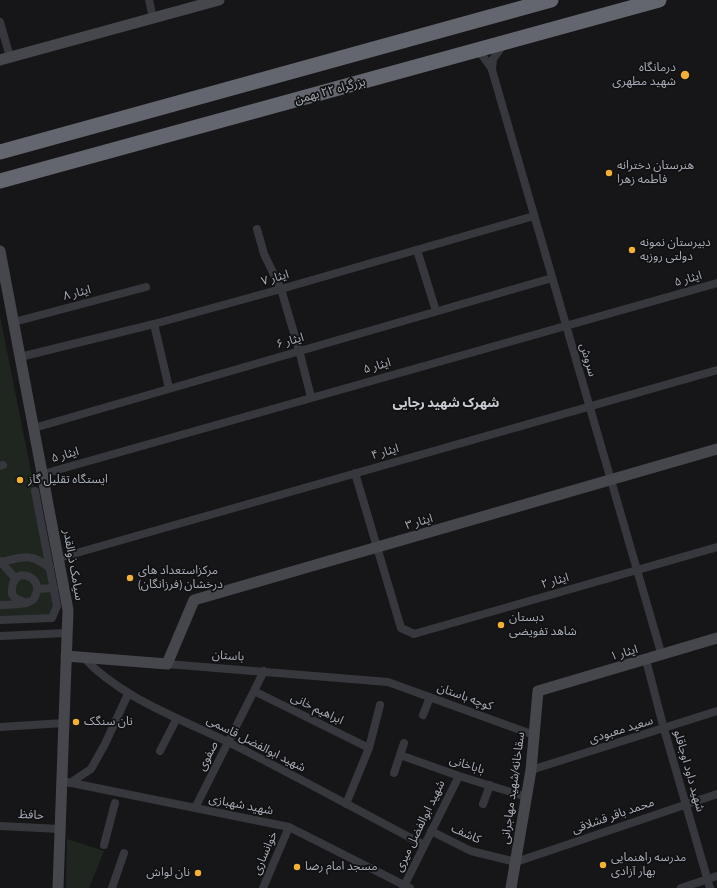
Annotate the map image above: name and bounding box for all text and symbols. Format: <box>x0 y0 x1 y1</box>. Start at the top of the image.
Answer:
place label: درمانگاه شهید مطهری <box>612 61 676 89</box>
marker: درمانگاه شهید مطهری <box>679 69 691 81</box>
street label: بزرگراه ۲۲ بهمن <box>293 75 367 107</box>
place label: هنرستان دخترانه فاطمه زهرا <box>617 159 694 187</box>
marker: هنرستان دخترانه فاطمه زهرا <box>604 168 614 178</box>
place label: دبیرستان نمونه دولتی روزبه <box>640 236 711 264</box>
marker: دبیرستان نمونه دولتی روزبه <box>627 245 637 255</box>
street label: ایثار ۷ <box>259 267 291 289</box>
street label: ایثار ۵ <box>672 268 704 290</box>
street label: ایثار ۸ <box>62 282 92 304</box>
street label: ایثار ۶ <box>274 330 306 352</box>
street label: سروش <box>576 342 600 378</box>
street label: ایثار ۵ <box>361 355 393 377</box>
district label: شهرک شهید رجایی <box>393 395 499 411</box>
street label: ایثار ۴ <box>369 441 401 463</box>
street label: ایثار ۵ <box>49 444 81 466</box>
place label: ایستگاه تقلیل گاز <box>28 473 108 487</box>
marker: ایستگاه تقلیل گاز <box>15 475 25 485</box>
street label: ایثار ۳ <box>403 511 435 533</box>
street label: سیامک ذوالقدر <box>60 528 86 602</box>
place label: مرکزاستعداد های درخشان (فرزانگان) <box>138 564 223 592</box>
street label: ایثار ۲ <box>539 570 571 592</box>
marker: مرکزاستعداد های درخشان (فرزانگان) <box>125 573 135 583</box>
place label: دبستان شاهد تفویضی <box>509 611 577 639</box>
marker: دبستان شاهد تفویضی <box>496 620 506 630</box>
street label: ایثار ۱ <box>608 642 640 664</box>
street label: باستان <box>211 648 245 664</box>
street label: کوچه باستان <box>435 680 495 714</box>
street label: ابراهیم خانی <box>288 690 346 728</box>
street label: شهید ابوالفضل قاسمی <box>204 713 308 775</box>
street label: سعید معبودی <box>587 713 655 747</box>
place label: نان سنگک <box>84 715 133 729</box>
marker: نان سنگک <box>71 717 81 727</box>
street label: شهید داود اوجاقلو <box>670 728 708 814</box>
street label: سقاخانه/شهید مهاجرانی <box>498 731 528 845</box>
street label: صفوی <box>194 739 222 773</box>
street label: باباخانی <box>448 753 486 777</box>
street label: شهید ابوالفضل میری <box>392 778 448 874</box>
street label: شهید شهبازی <box>207 792 275 818</box>
street label: محمد باقر قشلاقی <box>570 795 656 837</box>
street label: حافظ <box>18 807 44 823</box>
street label: کاشف <box>449 821 483 847</box>
street label: خوانساری <box>249 829 281 877</box>
place label: مدرسه راهنمایی بهار آزادی <box>611 851 686 879</box>
place label: مسجد امام رضا <box>305 860 377 874</box>
marker: مدرسه راهنمایی بهار آزادی <box>598 860 608 870</box>
marker: مسجد امام رضا <box>292 862 302 872</box>
place label: نان لواش <box>146 866 190 880</box>
marker: نان لواش <box>193 868 203 878</box>

